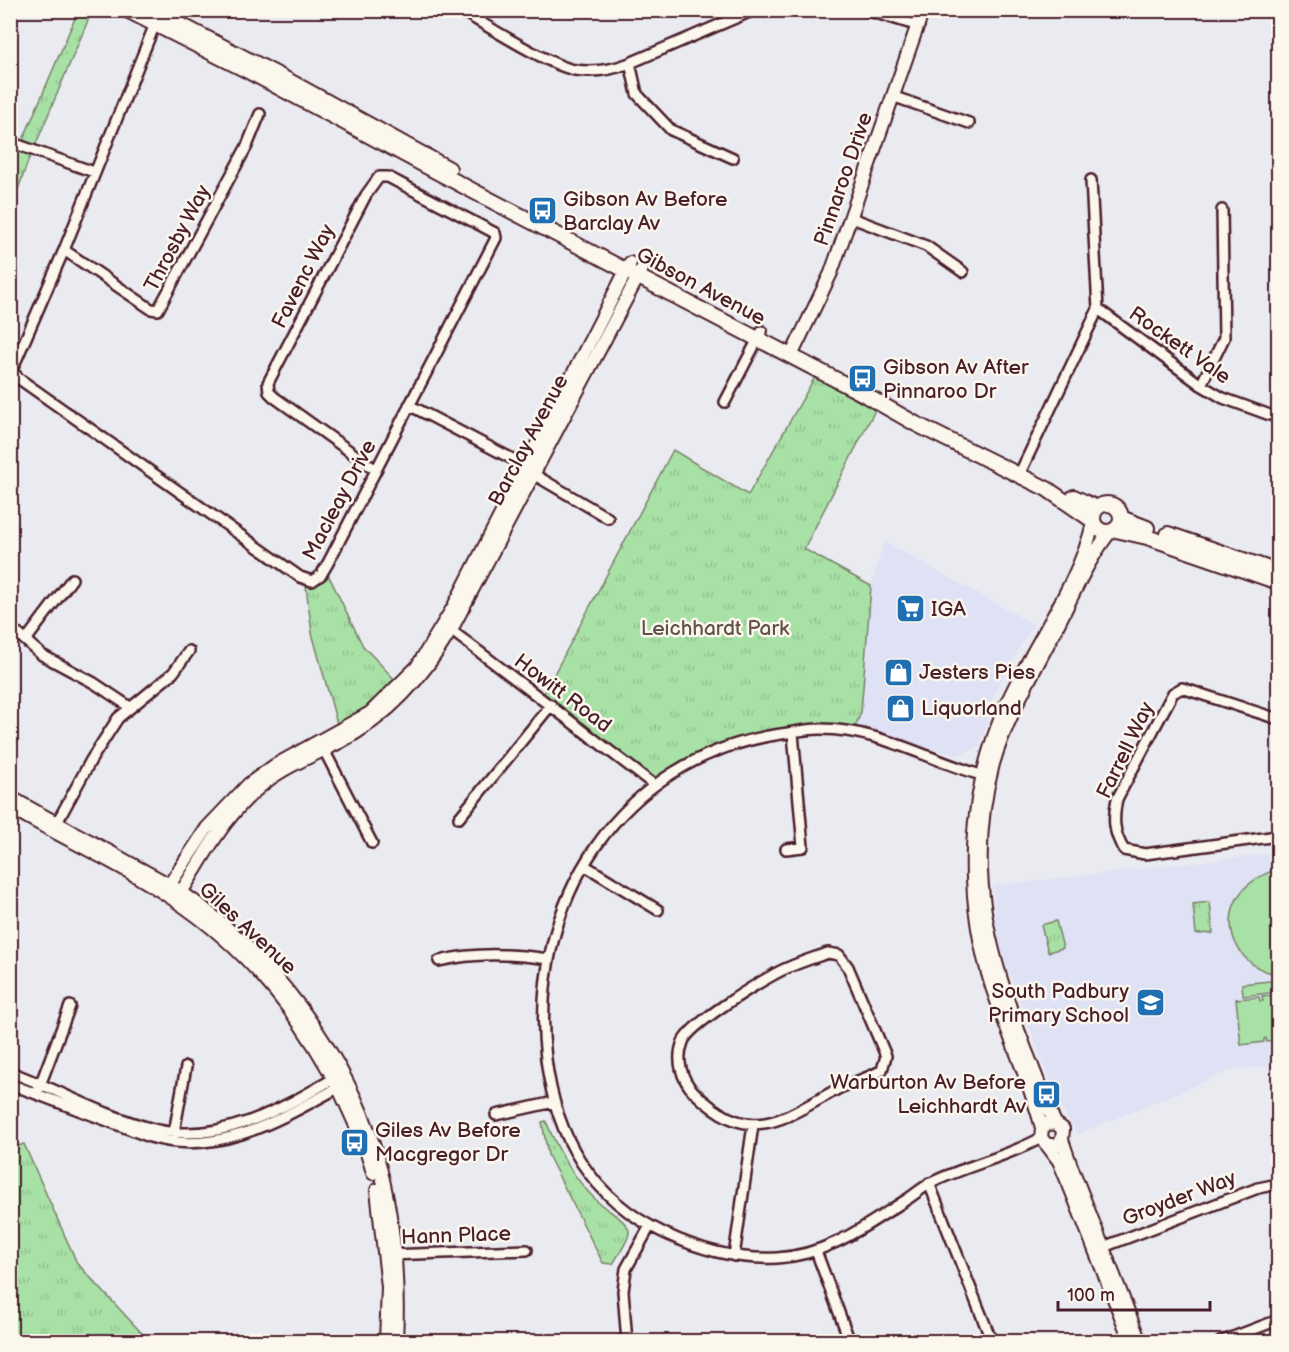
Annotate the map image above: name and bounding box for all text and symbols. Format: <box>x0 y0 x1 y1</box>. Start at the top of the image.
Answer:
street label: Pinnaroo Drive <box>809 109 878 249</box>
street label: Throsby Way <box>139 180 216 296</box>
place label: Gibson Av Before Barclay Av <box>563 187 727 236</box>
bus stop icon: Gibson Av Before Barclay Av <box>526 195 558 227</box>
street label: Favenc Way <box>267 220 341 332</box>
street label: Gibson Avenue <box>632 242 770 331</box>
street label: Rockett Vale <box>1124 301 1235 390</box>
place label: Gibson Av After Pinnaroo Dr <box>883 355 1029 404</box>
bus stop icon: Gibson Av After Pinnaroo Dr <box>846 363 878 395</box>
street label: Barclay Avenue <box>483 370 574 510</box>
street label: Macleay Drive <box>297 436 382 565</box>
supermarket icon: IGA <box>894 593 926 625</box>
place label: IGA <box>931 597 966 622</box>
park label: Leichhardt Park <box>641 616 790 641</box>
street label: Howitt Road <box>509 649 616 738</box>
shop icon: Jesters Pies <box>882 656 914 688</box>
place label: Jesters Pies <box>919 660 1035 685</box>
shop icon: Liquorland <box>884 692 916 724</box>
place label: Liquorland <box>921 696 1022 721</box>
street label: Farrell Way <box>1091 697 1160 803</box>
street label: Giles Avenue <box>194 877 302 980</box>
place label: South Padbury Primary School <box>988 979 1130 1028</box>
school or university icon: South Padbury Primary School <box>1134 987 1166 1019</box>
place label: Warburton Av Before Leichhardt Av <box>830 1070 1027 1119</box>
bus stop icon: Warburton Av Before Leichhardt Av <box>1031 1078 1063 1110</box>
place label: Giles Av Before Macgregor Dr <box>375 1118 521 1167</box>
bus stop icon: Giles Av Before Macgregor Dr <box>338 1126 370 1158</box>
street label: Groyder Way <box>1119 1165 1240 1232</box>
street label: Hann Place <box>401 1221 511 1250</box>
scale bar <box>1058 1274 1210 1312</box>
text: 100 m <box>1067 1285 1115 1306</box>

